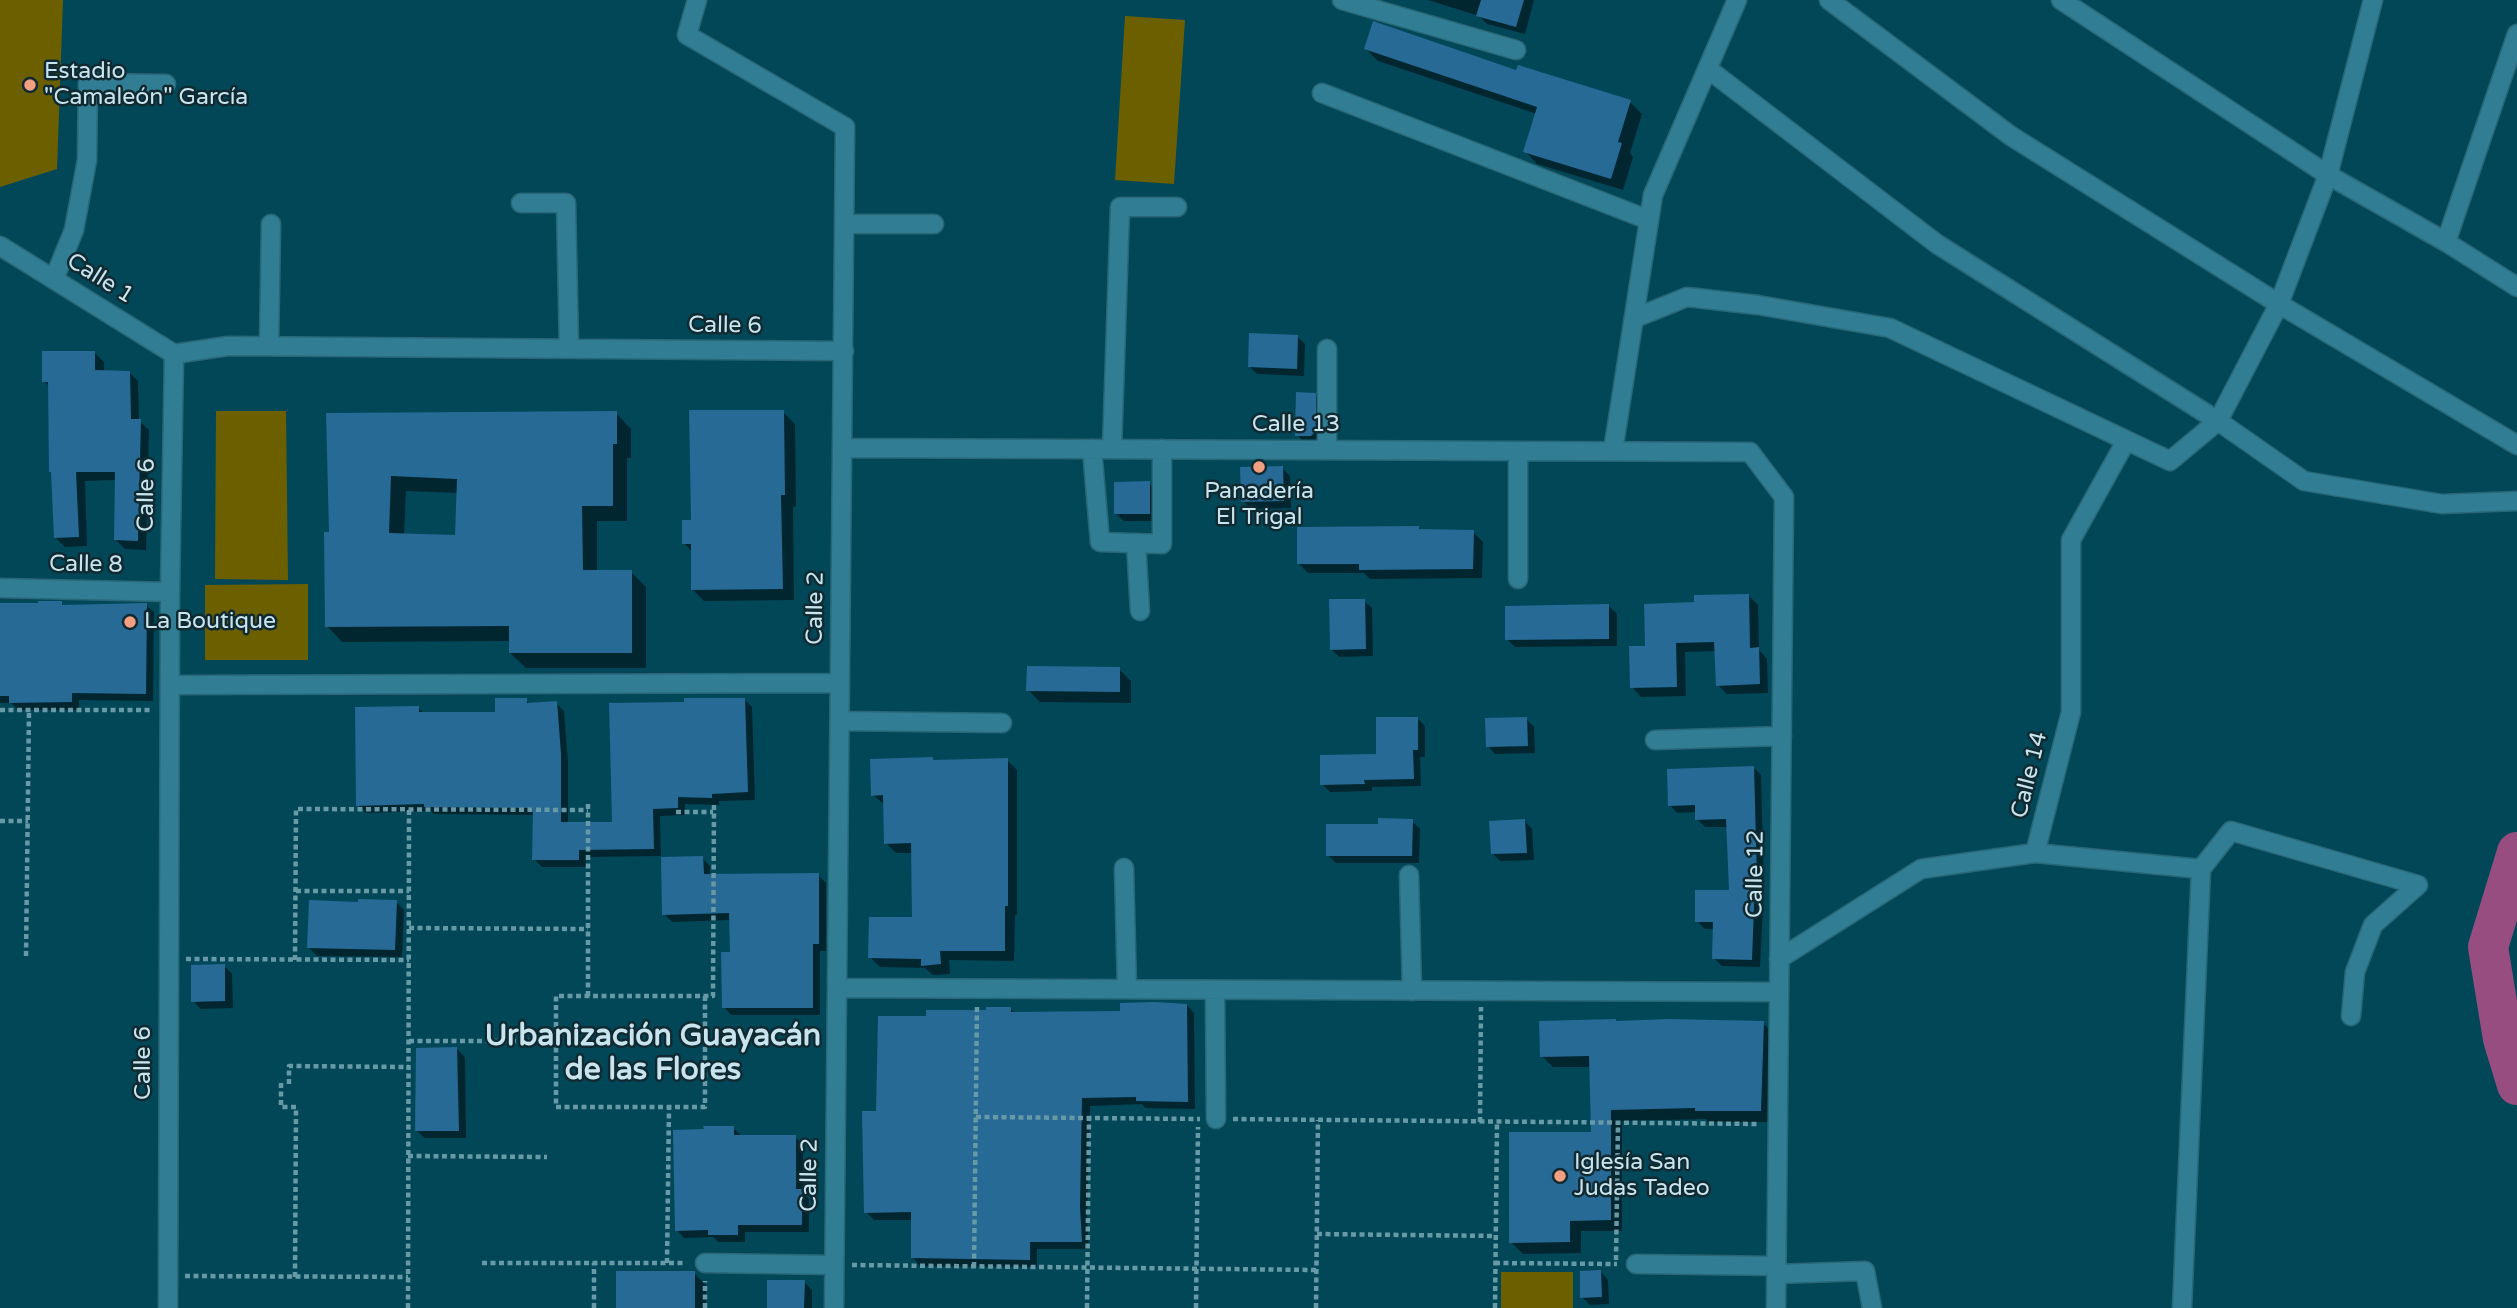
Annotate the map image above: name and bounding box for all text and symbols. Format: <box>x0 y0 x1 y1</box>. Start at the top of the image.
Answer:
place label: Estadio "Camaleón" García <box>44 58 248 112</box>
marker: Estadio "Camaleón" García <box>22 77 38 93</box>
street label: Calle 1 <box>61 248 139 310</box>
street label: Calle 6 <box>688 312 762 340</box>
street label: Calle 13 <box>1252 411 1340 439</box>
street label: Calle 6 <box>133 458 161 532</box>
marker: Panadería El Trigal <box>1251 459 1267 475</box>
place label: Panadería El Trigal <box>1204 478 1314 532</box>
street label: Calle 8 <box>49 551 123 579</box>
street label: Calle 2 <box>802 571 830 645</box>
place label: La Boutique <box>144 608 276 636</box>
marker: La Boutique <box>122 614 138 630</box>
street label: Calle 14 <box>2006 729 2054 821</box>
street label: Calle 12 <box>1741 830 1771 918</box>
district label: Urbanización Guayacán de las Flores <box>485 1019 821 1090</box>
street label: Calle 6 <box>130 1026 158 1100</box>
street label: Calle 2 <box>796 1138 824 1212</box>
place label: Iglesía San Judas Tadeo <box>1574 1149 1710 1203</box>
marker: Iglesía San Judas Tadeo <box>1552 1168 1568 1184</box>

